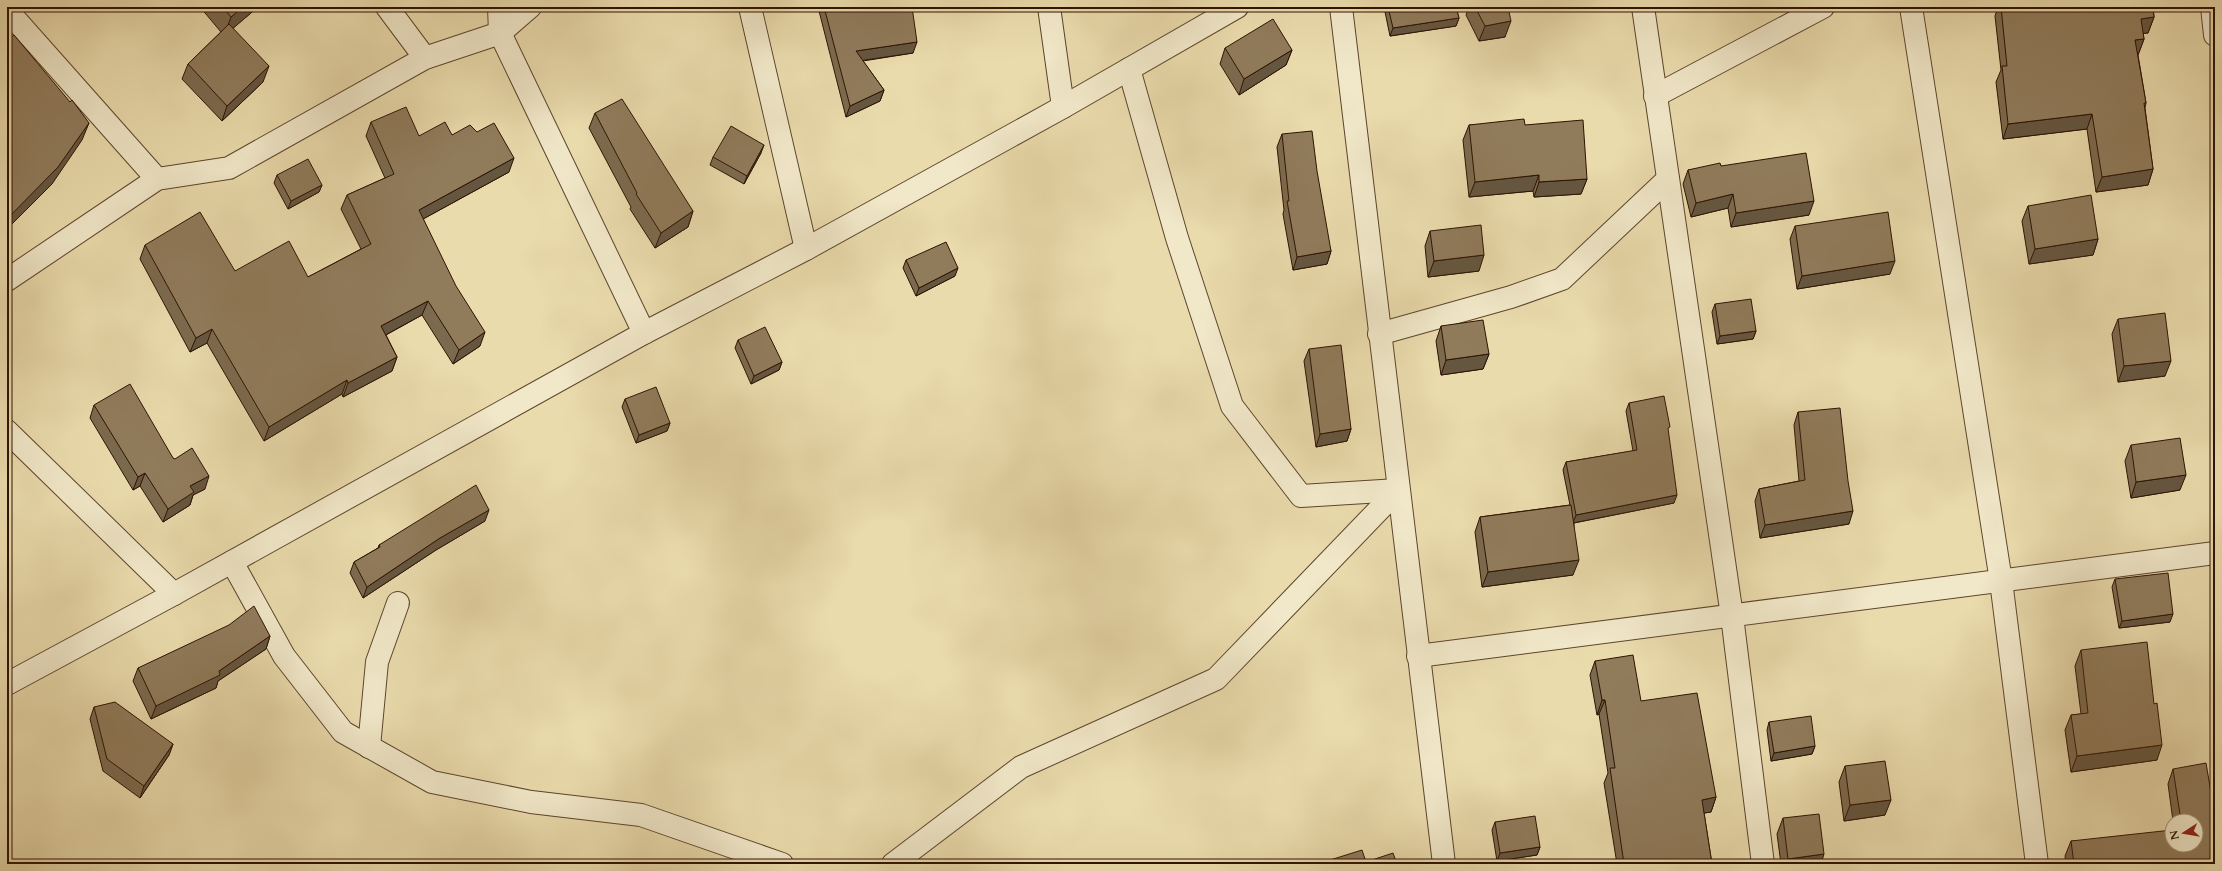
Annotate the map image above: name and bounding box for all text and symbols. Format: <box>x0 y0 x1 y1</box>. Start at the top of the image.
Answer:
north arrow <box>2164 813 2204 853</box>
text: N <box>2166 828 2183 841</box>

